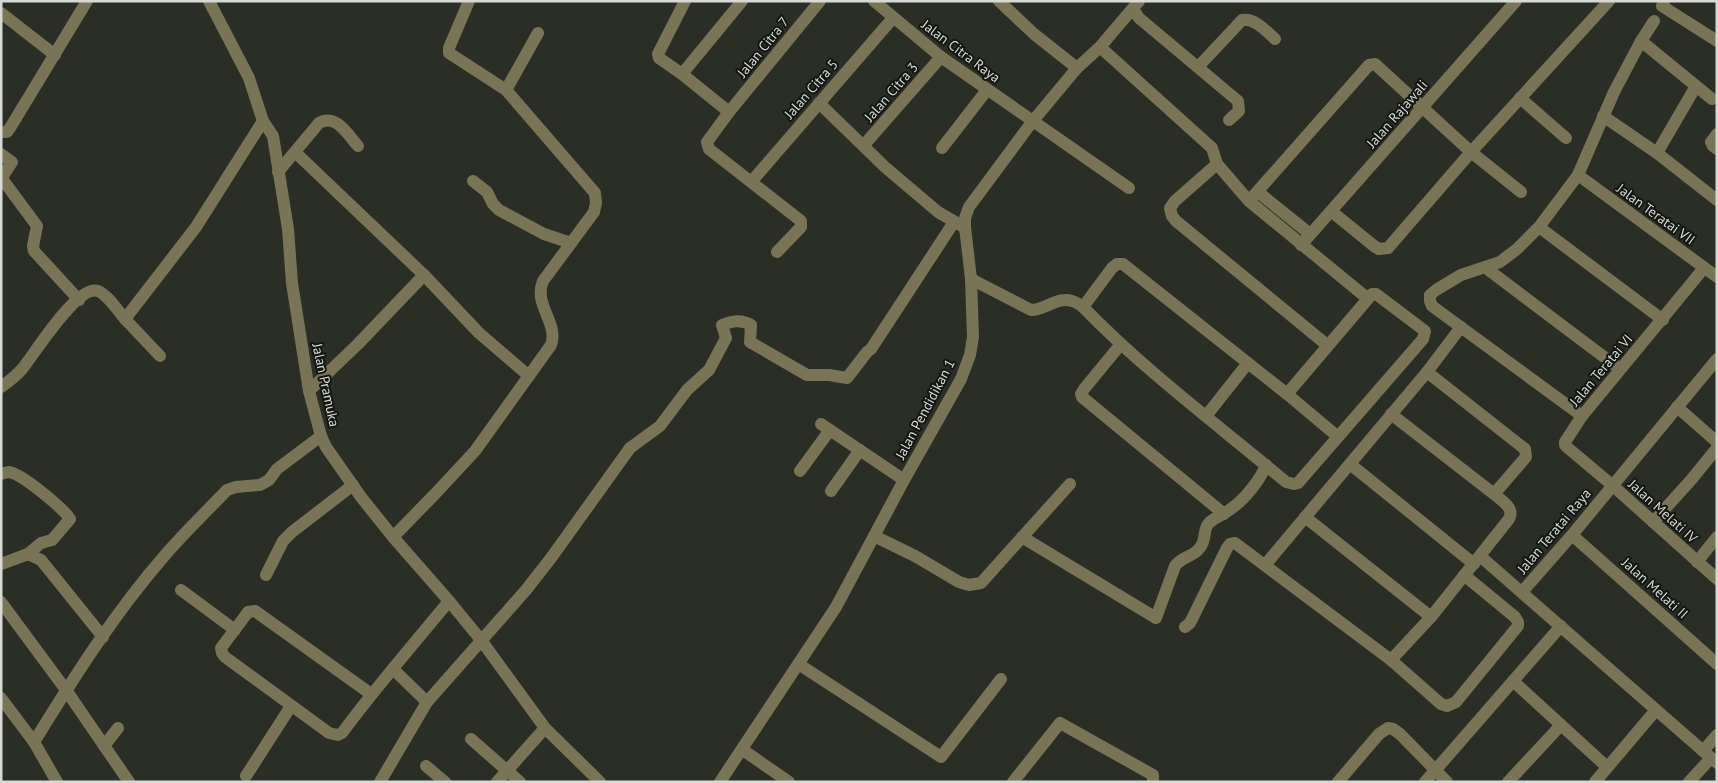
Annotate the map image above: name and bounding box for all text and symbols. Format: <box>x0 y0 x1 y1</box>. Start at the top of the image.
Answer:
street label: Jalan Citra 7 <box>732 13 793 82</box>
street label: Jalan Citra Raya <box>917 15 1004 87</box>
street label: Jalan Citra 5 <box>780 56 842 123</box>
street label: Jalan Citra 3 <box>860 59 922 126</box>
street label: Jalan Rajawali <box>1362 76 1431 152</box>
street label: Jalan Teratai VII <box>1612 179 1699 249</box>
street label: Jalan Teratai VI <box>1565 330 1636 410</box>
street label: Jalan Pramuka <box>308 341 344 429</box>
street label: Jalan Pendidikan 1 <box>891 356 959 463</box>
street label: Jalan Melati IV <box>1624 475 1701 547</box>
street label: Jalan Teratai Raya <box>1513 485 1595 578</box>
street label: Jalan Melati II <box>1617 553 1692 622</box>

